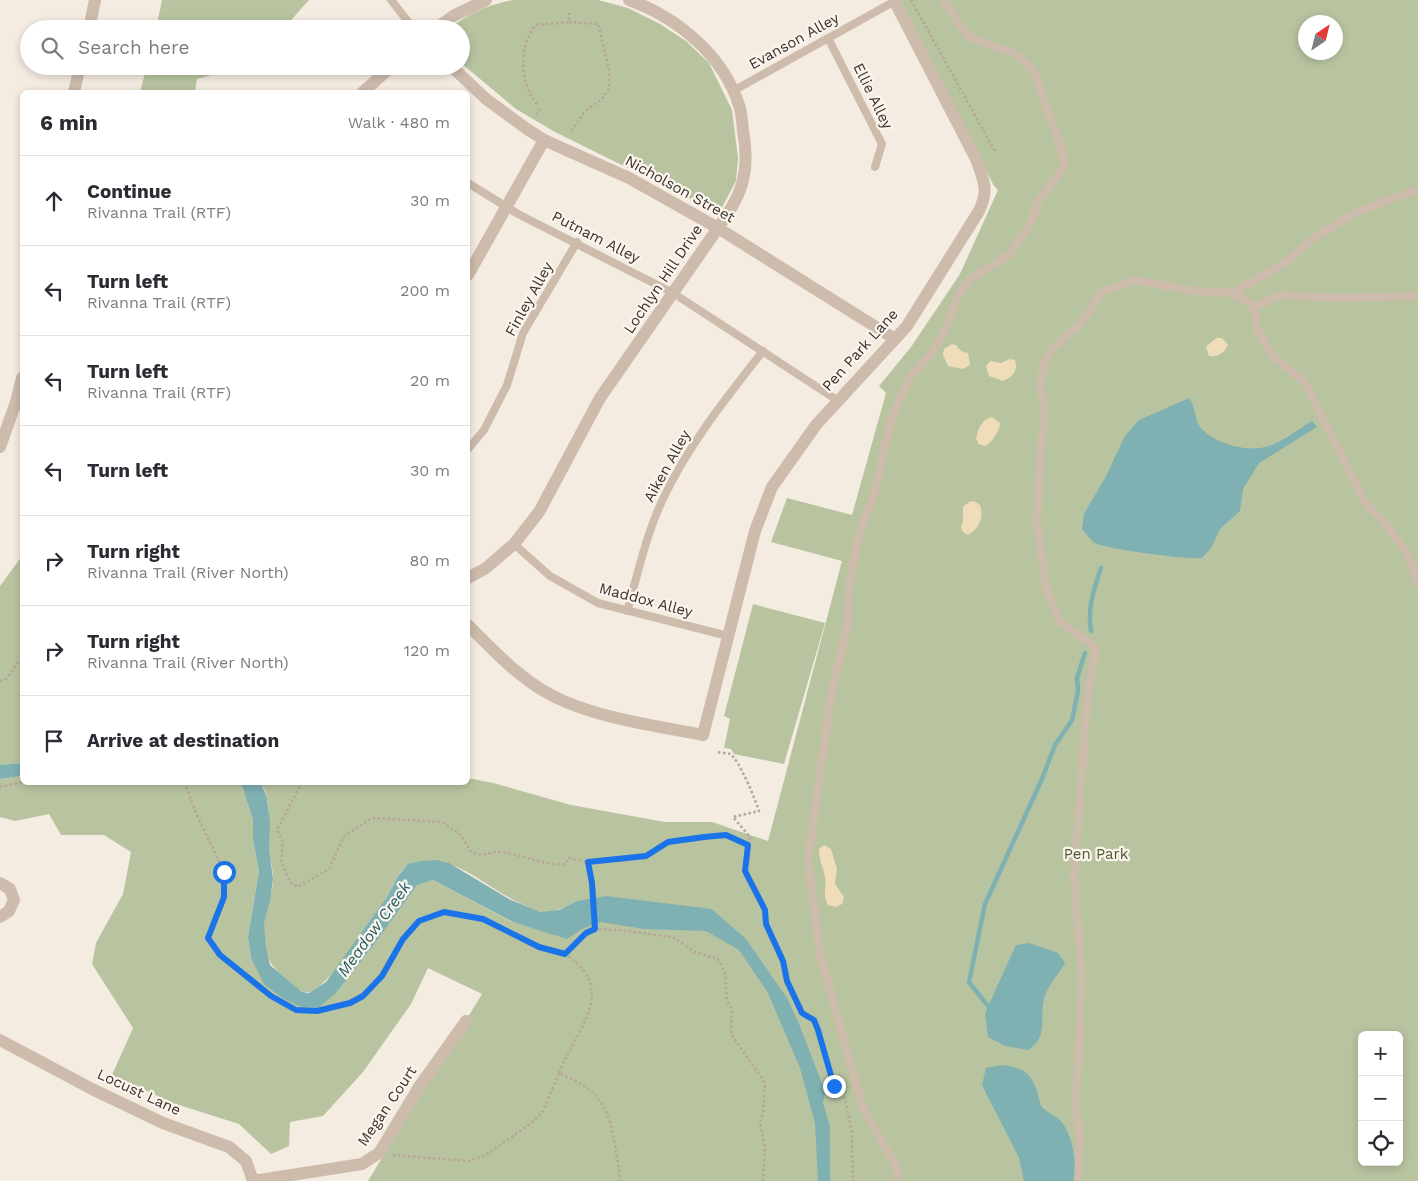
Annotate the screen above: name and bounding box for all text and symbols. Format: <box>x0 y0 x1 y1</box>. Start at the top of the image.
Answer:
street label: Evanson Alley <box>746 9 842 73</box>
north arrow <box>1298 15 1343 60</box>
search box <box>20 20 470 75</box>
icon: search <box>38 34 66 62</box>
text: Search here <box>78 36 189 59</box>
street label: Ellie Alley <box>849 60 897 132</box>
text: 6 min <box>40 110 98 135</box>
text: Walk · 480 m <box>348 113 450 132</box>
street label: Nicholson Street <box>622 151 739 227</box>
text: Continue <box>87 180 171 203</box>
icon: ahead <box>40 187 68 215</box>
text: 30 m <box>410 191 450 210</box>
text: Rivanna Trail (RTF) <box>87 203 231 222</box>
street label: Putnam Alley <box>549 207 643 267</box>
street label: Lochlyn Hill Drive <box>620 221 706 337</box>
street label: Finley Alley <box>501 258 557 339</box>
text: Turn left <box>87 270 168 293</box>
icon: left <box>40 277 68 305</box>
text: 200 m <box>400 281 450 300</box>
text: Rivanna Trail (RTF) <box>87 293 231 312</box>
street label: Pen Park Lane <box>818 305 902 395</box>
text: Turn left <box>87 360 168 383</box>
icon: left <box>40 367 68 395</box>
text: 20 m <box>410 371 450 390</box>
text: Rivanna Trail (RTF) <box>87 383 231 402</box>
street label: Aiken Alley <box>640 427 694 505</box>
icon: left <box>40 457 68 485</box>
text: Turn left <box>87 459 168 482</box>
text: 30 m <box>410 461 450 480</box>
text: Turn right <box>87 540 180 563</box>
icon: right <box>40 547 68 575</box>
text: 80 m <box>409 551 450 570</box>
text: Rivanna Trail (River North) <box>87 563 289 582</box>
street label: Maddox Alley <box>597 579 695 621</box>
text: Turn right <box>87 630 180 653</box>
icon: right <box>40 637 68 665</box>
text: 120 m <box>404 641 450 660</box>
text: Rivanna Trail (River North) <box>87 653 289 672</box>
icon: arrive <box>40 727 68 755</box>
text: Arrive at destination <box>87 729 279 752</box>
park label: Pen Park <box>1064 845 1129 863</box>
route start <box>213 861 236 884</box>
water label: Meadow Creek <box>333 877 415 980</box>
map controls <box>1358 1031 1403 1166</box>
button: + <box>1358 1031 1403 1076</box>
street label: Megan Court <box>354 1062 421 1149</box>
street label: Locust Lane <box>94 1065 184 1119</box>
route end <box>823 1075 846 1098</box>
button: − <box>1358 1076 1403 1121</box>
button: locate <box>1358 1121 1403 1166</box>

